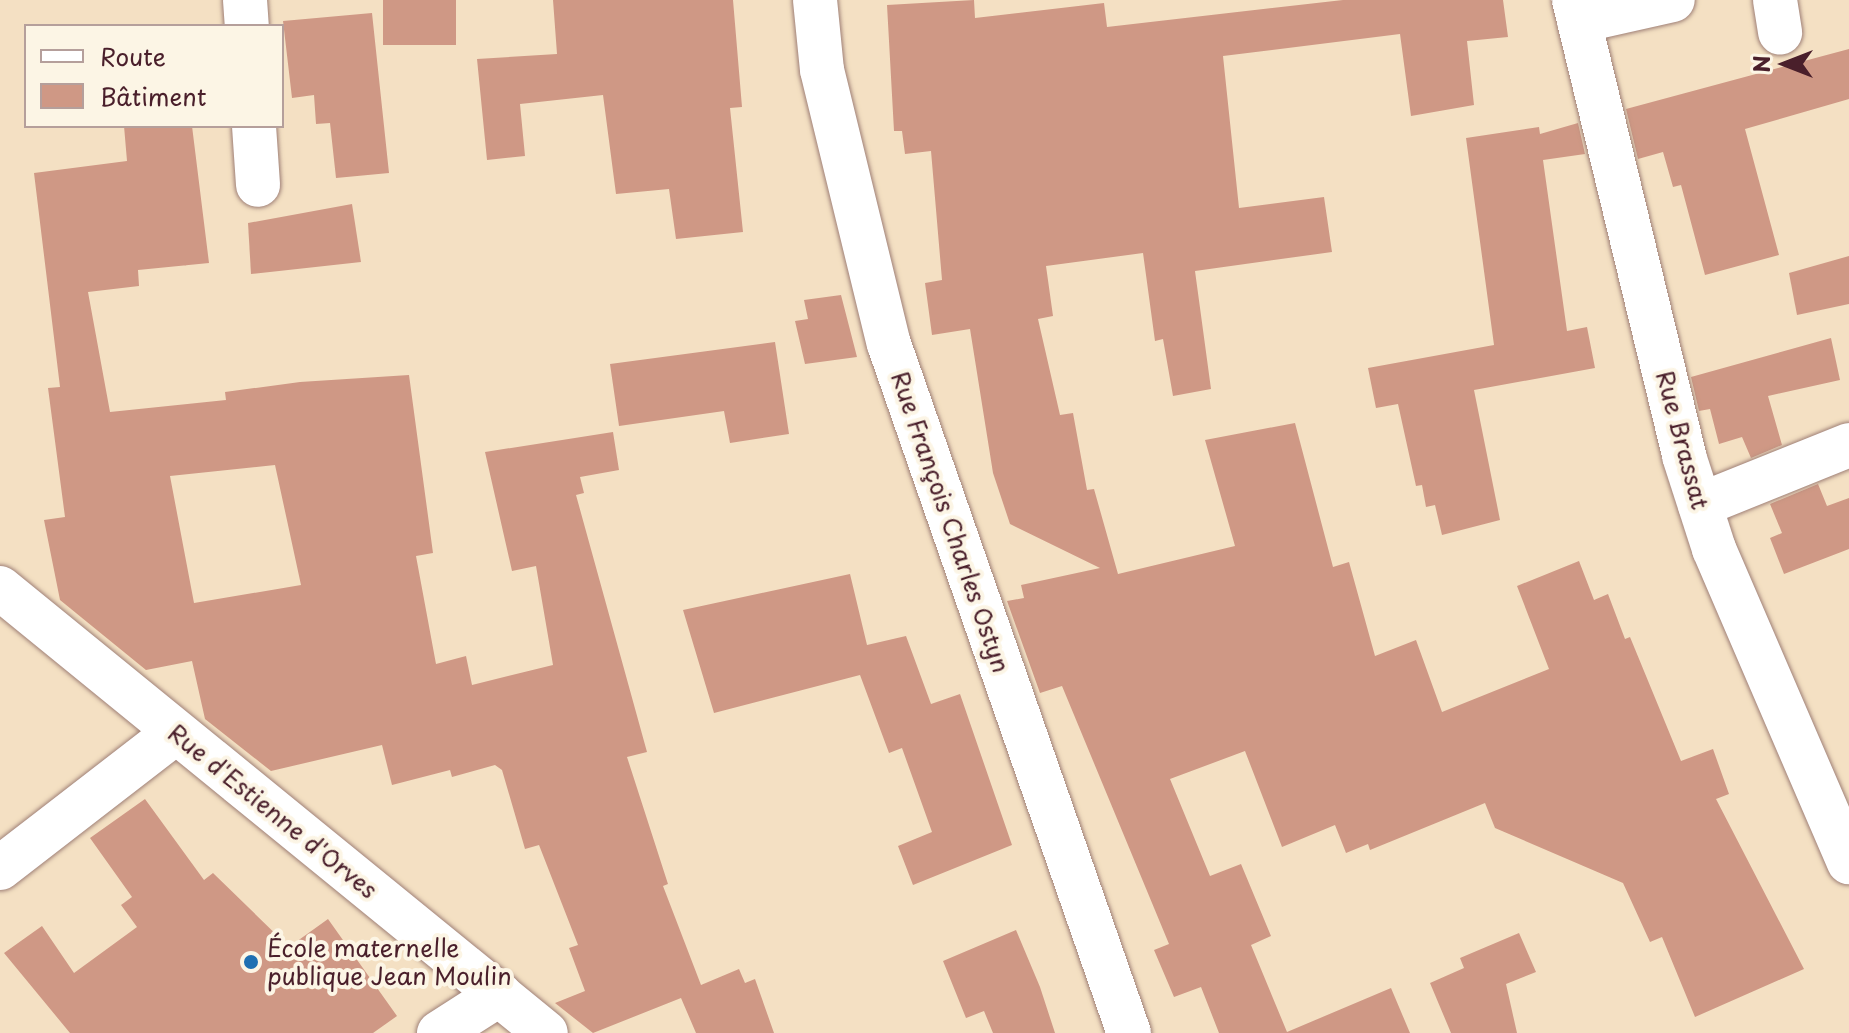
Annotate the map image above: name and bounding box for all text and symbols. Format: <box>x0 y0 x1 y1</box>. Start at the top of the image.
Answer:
legend <box>24 24 284 128</box>
north arrow <box>1745 24 1825 104</box>
text: Route <box>100 38 166 74</box>
text: N <box>1744 55 1777 73</box>
text: Bâtiment <box>100 78 207 114</box>
street label: Rue François Charles Ostyn <box>885 366 1017 678</box>
street label: Rue Brassat <box>1651 367 1715 513</box>
street label: Rue d'Estienne d'Orves <box>162 717 384 905</box>
place label: École maternelle publique Jean Moulin <box>267 934 511 990</box>
marker: École maternelle publique Jean Moulin <box>242 953 260 971</box>

